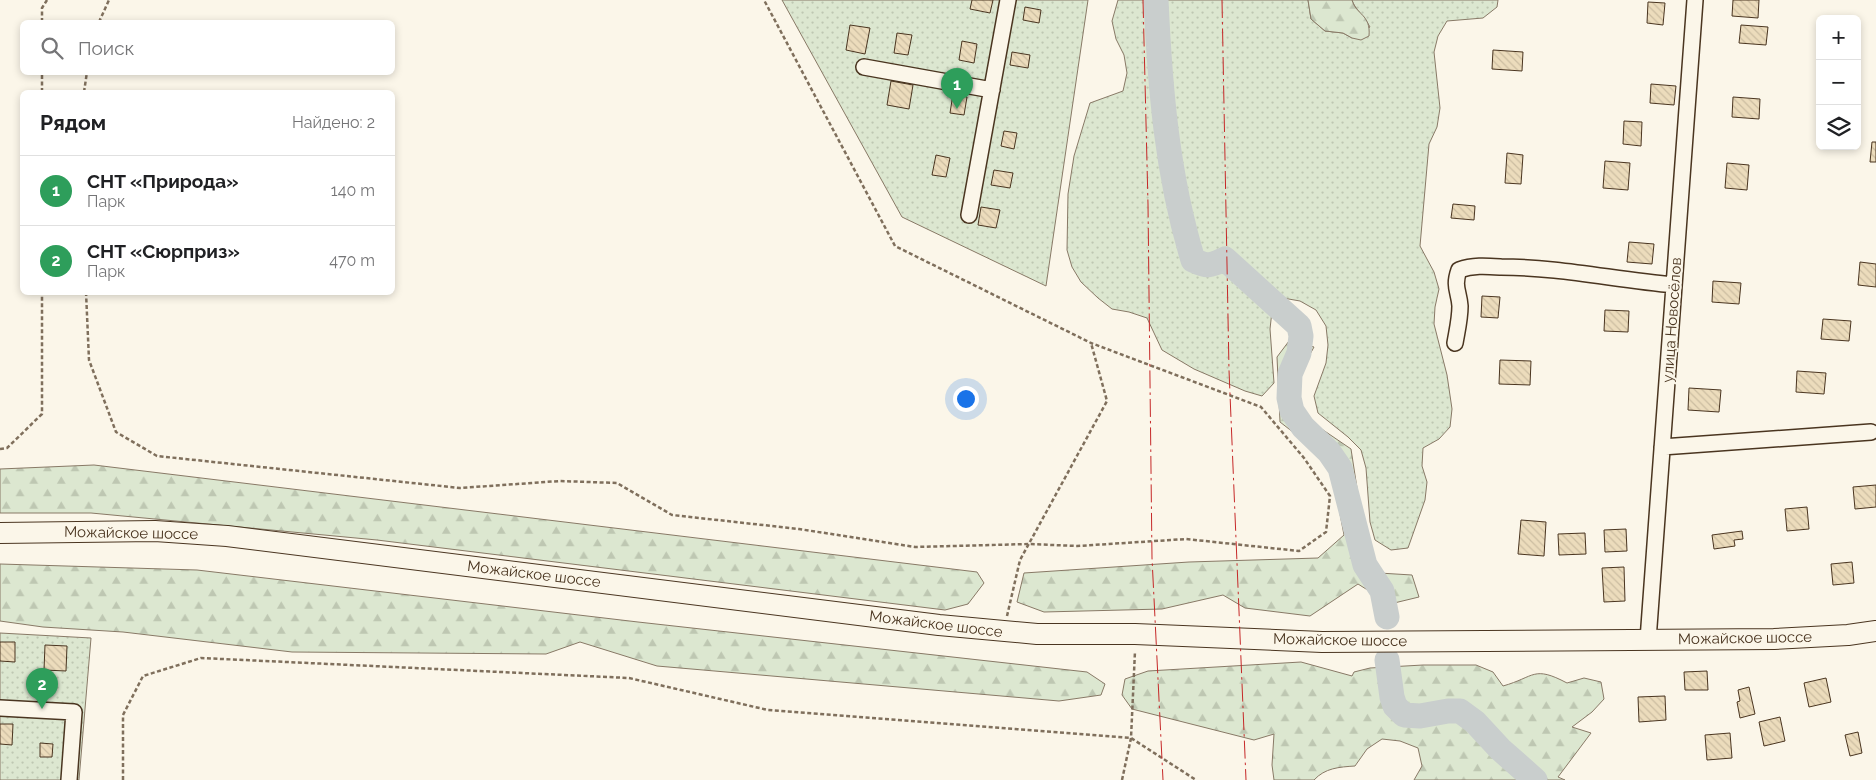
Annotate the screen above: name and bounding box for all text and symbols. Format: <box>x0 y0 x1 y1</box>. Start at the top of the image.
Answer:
map controls <box>1816 15 1861 150</box>
button: + <box>1816 15 1861 60</box>
search box <box>20 20 395 75</box>
icon: search <box>38 34 66 62</box>
text: Поиск <box>78 37 134 59</box>
button: − <box>1816 60 1861 105</box>
pin: 1 <box>941 68 973 109</box>
button: layers <box>1816 105 1861 150</box>
text: Рядом <box>40 110 106 135</box>
text: Найдено: 2 <box>292 113 375 132</box>
text: СНТ «Природа» <box>87 170 239 192</box>
text: 1 <box>52 181 60 200</box>
text: 140 m <box>331 181 375 200</box>
text: Парк <box>87 192 125 211</box>
text: СНТ «Сюрприз» <box>87 240 240 262</box>
text: 2 <box>51 251 61 270</box>
text: 470 m <box>329 251 375 270</box>
street label: улица Новосёлов <box>1659 257 1685 383</box>
text: Парк <box>87 262 125 281</box>
your location <box>953 386 979 412</box>
street label: Можайское шоссе <box>64 523 198 543</box>
street label: Можайское шоссе <box>466 557 602 591</box>
street label: Можайское шоссе <box>868 607 1004 641</box>
street label: Можайское шоссе <box>1678 628 1812 648</box>
street label: Можайское шоссе <box>1273 630 1407 650</box>
pin: 2 <box>26 668 58 709</box>

